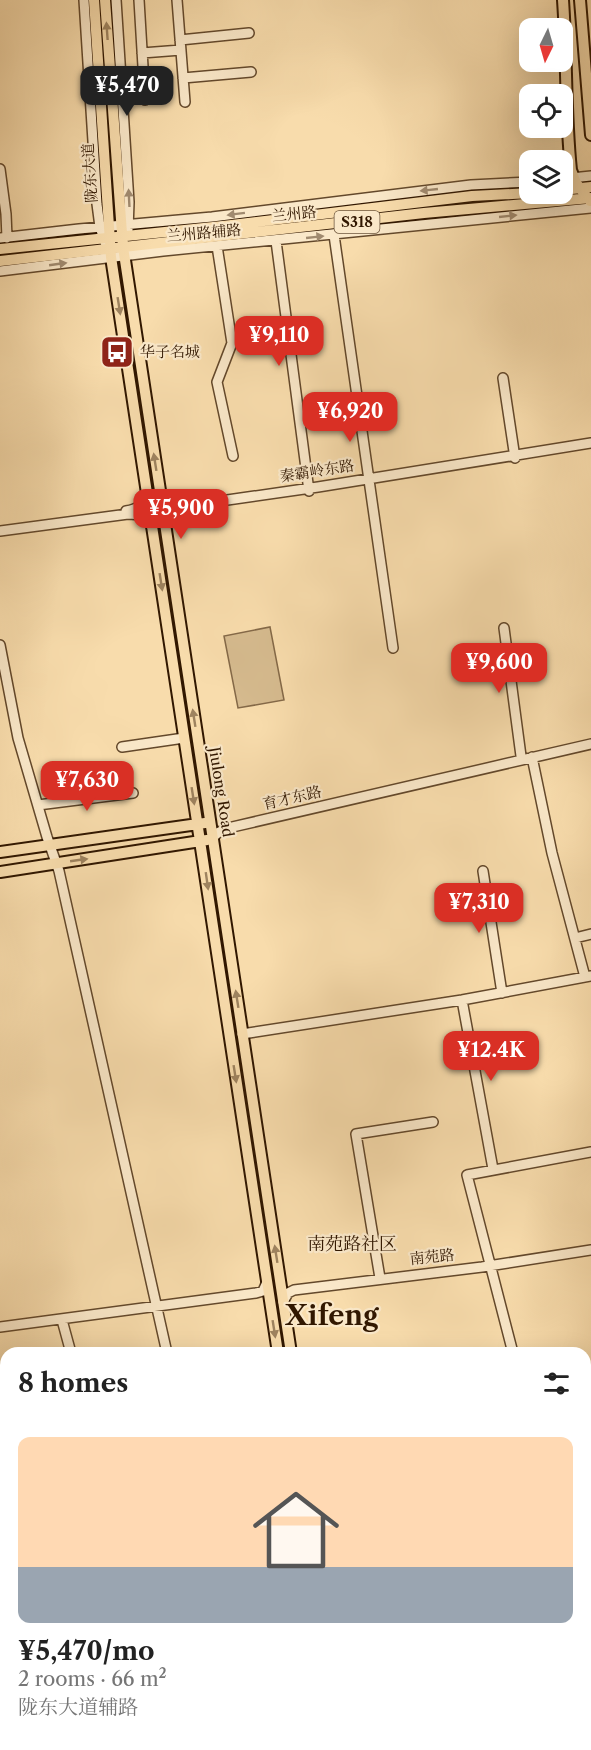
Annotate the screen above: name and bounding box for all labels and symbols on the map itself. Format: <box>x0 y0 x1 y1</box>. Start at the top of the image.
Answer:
north arrow <box>519 18 573 72</box>
one-way arrow <box>102 21 112 40</box>
pin: ¥5,470 <box>78 66 176 117</box>
street label: 陇东大道 <box>78 142 101 204</box>
one-way arrow <box>420 185 439 195</box>
one-way arrow <box>124 188 133 207</box>
street label: 兰州路 <box>271 202 317 225</box>
one-way arrow <box>226 209 245 218</box>
road number: S318 <box>334 211 380 233</box>
one-way arrow <box>499 211 518 221</box>
street label: 兰州路辅路 <box>166 220 242 245</box>
one-way arrow <box>305 232 324 242</box>
one-way arrow <box>49 260 68 269</box>
one-way arrow <box>114 297 123 316</box>
pin: ¥9,110 <box>230 316 328 367</box>
bus stop icon: 华子名城 <box>99 334 135 370</box>
place label: 华子名城 <box>140 342 200 361</box>
pin: ¥6,920 <box>301 392 399 443</box>
one-way arrow <box>151 453 160 472</box>
street label: 秦霸岭东路 <box>278 455 355 486</box>
pin: ¥5,900 <box>132 489 230 540</box>
one-way arrow <box>156 573 165 592</box>
pin: ¥9,600 <box>450 643 548 694</box>
one-way arrow <box>189 708 198 727</box>
street label: Jiulong Road <box>205 743 238 838</box>
pin: ¥7,630 <box>38 761 136 812</box>
street label: 育才东路 <box>261 782 323 814</box>
one-way arrow <box>189 786 198 805</box>
one-way arrow <box>69 856 88 865</box>
one-way arrow <box>202 872 211 891</box>
pin: ¥7,310 <box>430 883 528 934</box>
one-way arrow <box>232 989 241 1008</box>
pin: ¥12.4K <box>442 1031 540 1082</box>
one-way arrow <box>231 1065 240 1084</box>
district label: 南苑路社区 <box>307 1233 397 1255</box>
one-way arrow <box>271 1244 280 1263</box>
street label: 南苑路 <box>409 1245 455 1268</box>
district label: Xifeng <box>284 1299 380 1332</box>
one-way arrow <box>270 1320 279 1339</box>

